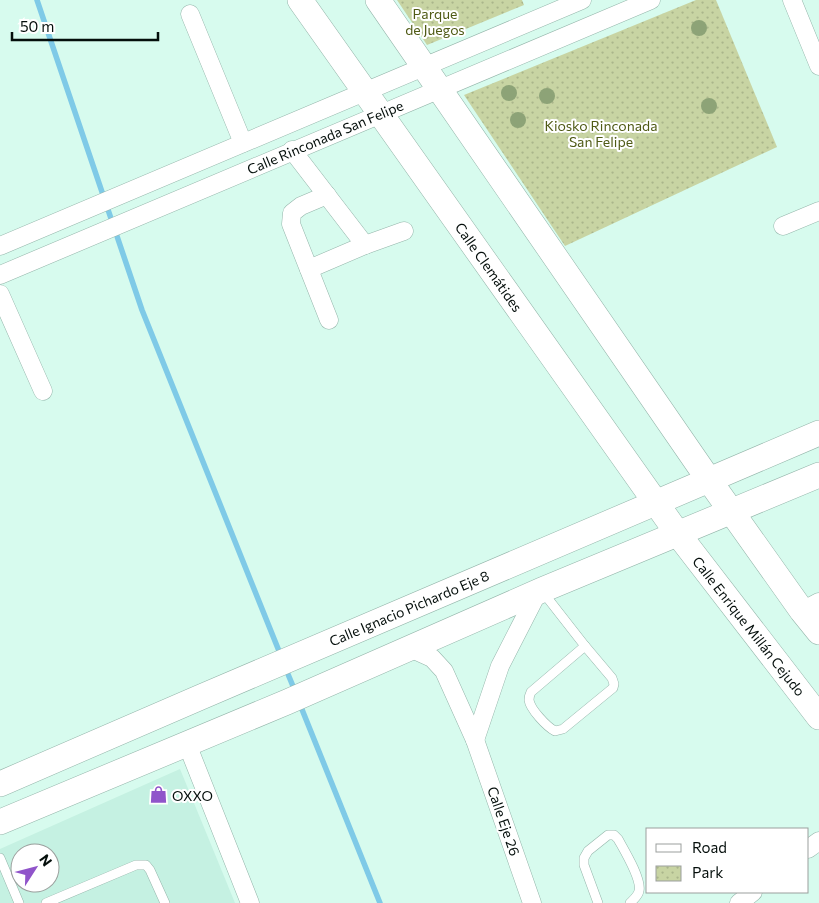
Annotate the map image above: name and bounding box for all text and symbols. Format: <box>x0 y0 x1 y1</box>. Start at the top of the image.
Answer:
park label: Parque de Juegos <box>405 5 465 38</box>
scale bar <box>12 10 159 42</box>
text: 50 m <box>20 17 54 35</box>
street label: Calle Rinconada San Felipe <box>244 96 406 178</box>
park label: Kiosko Rinconada San Felipe <box>545 117 657 150</box>
street label: Calle Clemátides <box>452 219 526 315</box>
street label: Calle Enrique Millán Cejudo <box>689 553 809 699</box>
street label: Calle Ignacio Pichardo Eje 8 <box>326 567 492 649</box>
street label: Calle Eje 26 <box>484 784 524 858</box>
shop icon: OXXO <box>148 785 168 805</box>
place label: OXXO <box>172 787 213 804</box>
legend <box>646 828 809 893</box>
text: Road <box>692 838 727 856</box>
north arrow <box>10 843 60 893</box>
text: N <box>36 851 56 869</box>
text: Park <box>692 863 723 881</box>

